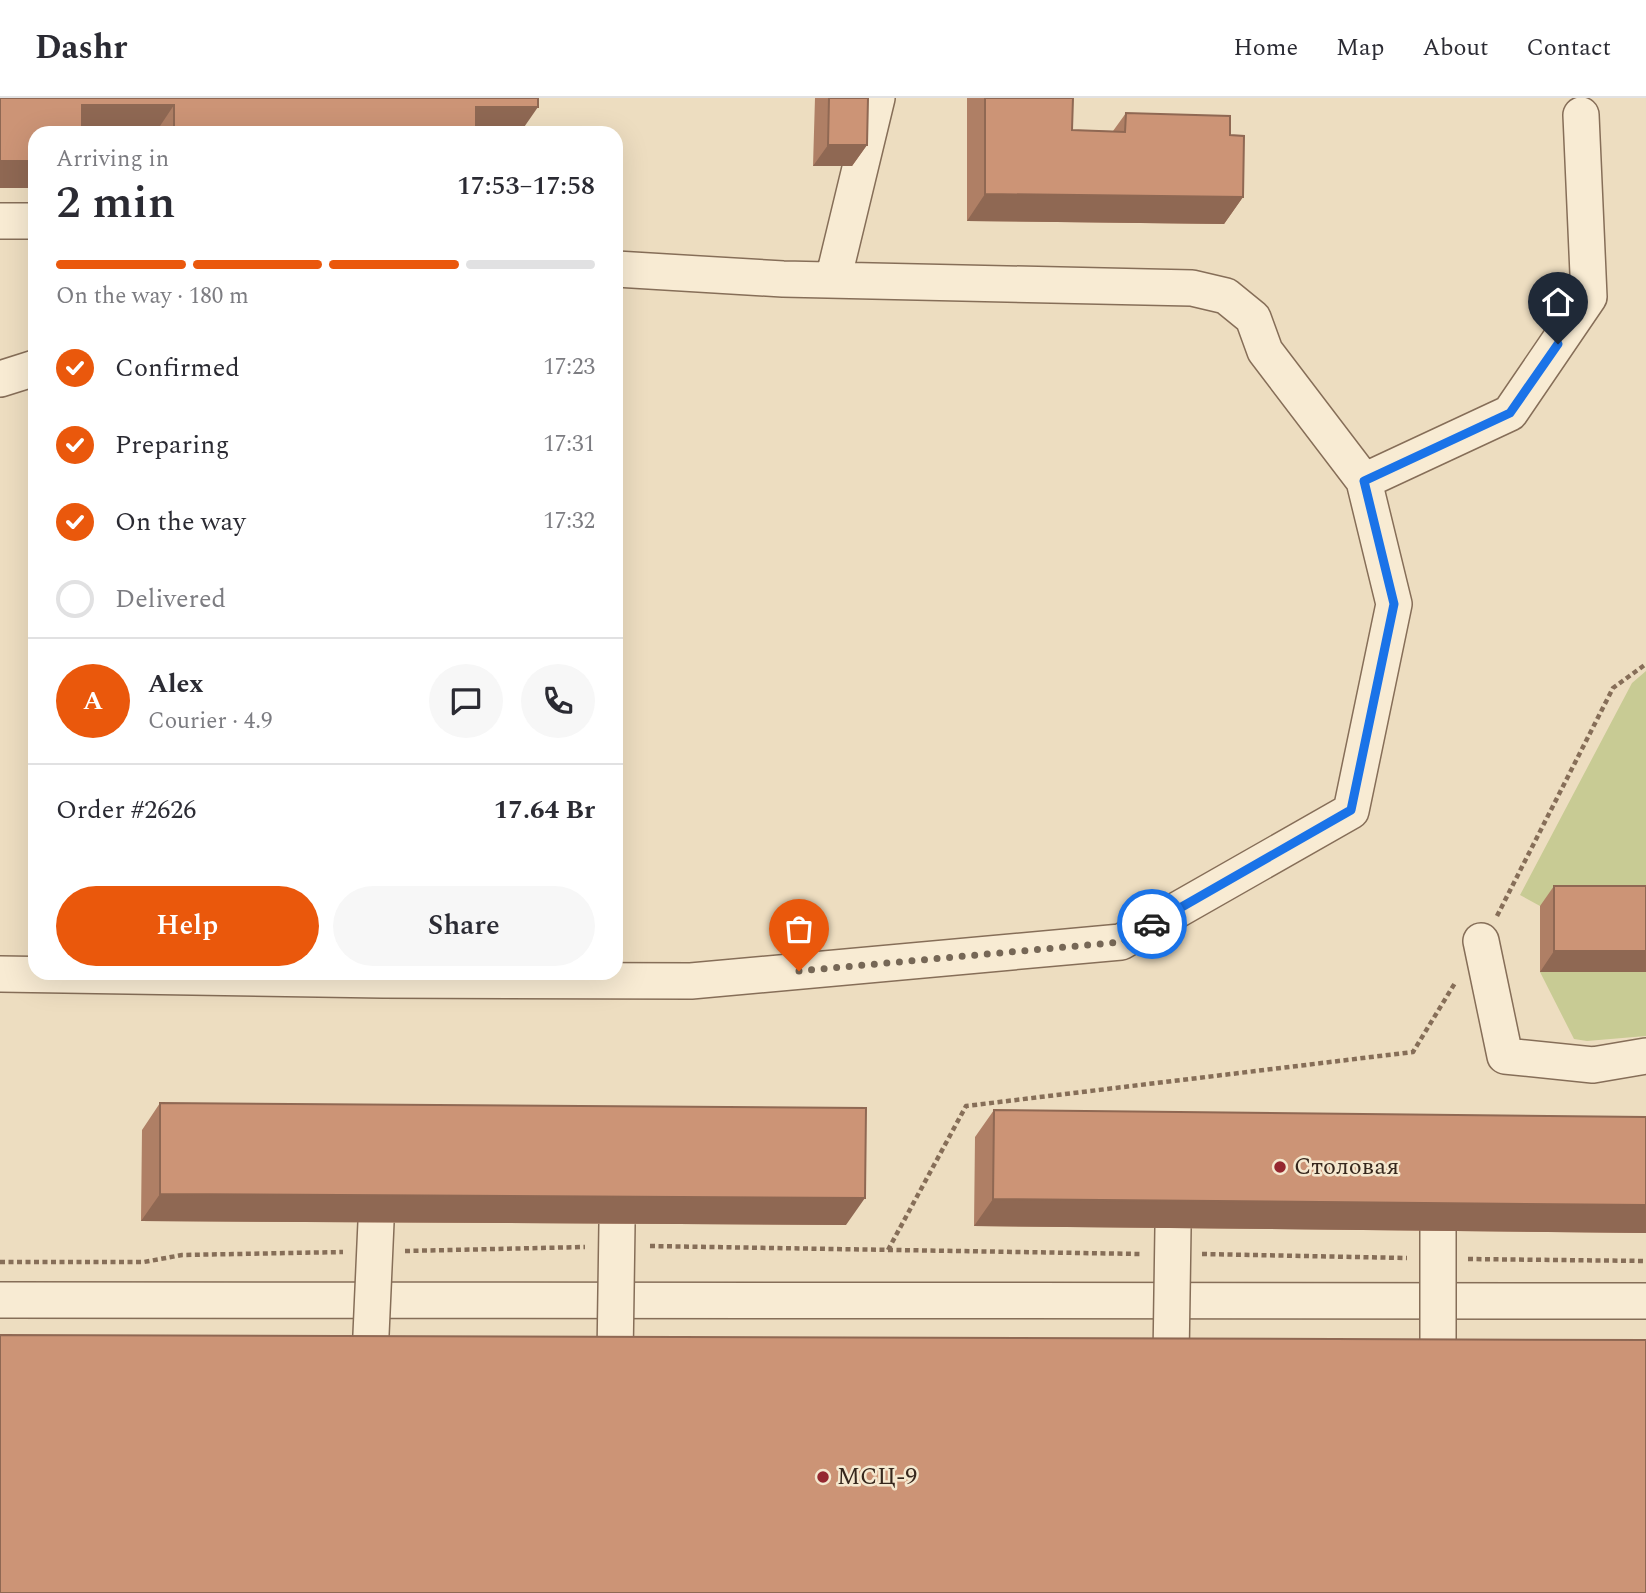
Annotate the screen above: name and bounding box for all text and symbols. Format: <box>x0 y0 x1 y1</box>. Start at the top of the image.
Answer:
text: Dashr <box>35 23 127 73</box>
text: Home <box>1233 30 1298 66</box>
text: Map <box>1336 30 1384 66</box>
text: About <box>1422 30 1488 66</box>
text: Contact <box>1526 30 1611 66</box>
text: Arriving in <box>56 142 169 177</box>
text: 17:53–17:58 <box>457 166 595 206</box>
text: 2 min <box>56 168 175 238</box>
pin <box>1528 272 1588 344</box>
text: On the way · 180 m <box>56 279 249 314</box>
icon: home <box>1539 283 1577 321</box>
text: Confirmed <box>115 348 240 388</box>
icon: check <box>56 349 94 387</box>
text: 17:23 <box>543 350 595 385</box>
text: Preparing <box>115 425 229 465</box>
icon: check <box>56 426 94 464</box>
text: 17:31 <box>543 427 595 462</box>
text: On the way <box>115 502 246 542</box>
icon: check <box>56 503 94 541</box>
text: 17:32 <box>543 504 595 539</box>
text: Delivered <box>115 579 226 619</box>
text: Alex <box>148 664 203 704</box>
button: chat <box>429 664 503 738</box>
button: phone <box>521 664 595 738</box>
text: A <box>83 681 103 721</box>
text: Courier · 4.9 <box>148 704 273 739</box>
text: Order #2626 <box>56 790 196 830</box>
text: 17.64 Br <box>494 790 595 830</box>
button: Help <box>56 886 319 966</box>
button: Share <box>333 886 595 966</box>
courier <box>1117 889 1187 959</box>
pin <box>769 899 829 971</box>
icon: car <box>1133 905 1171 943</box>
icon: bag <box>780 910 818 948</box>
place label: Столовая <box>1294 1149 1399 1185</box>
marker: Столовая <box>1272 1159 1288 1175</box>
place label: МСЦ-9 <box>837 1459 917 1495</box>
marker: МСЦ-9 <box>815 1469 831 1485</box>

